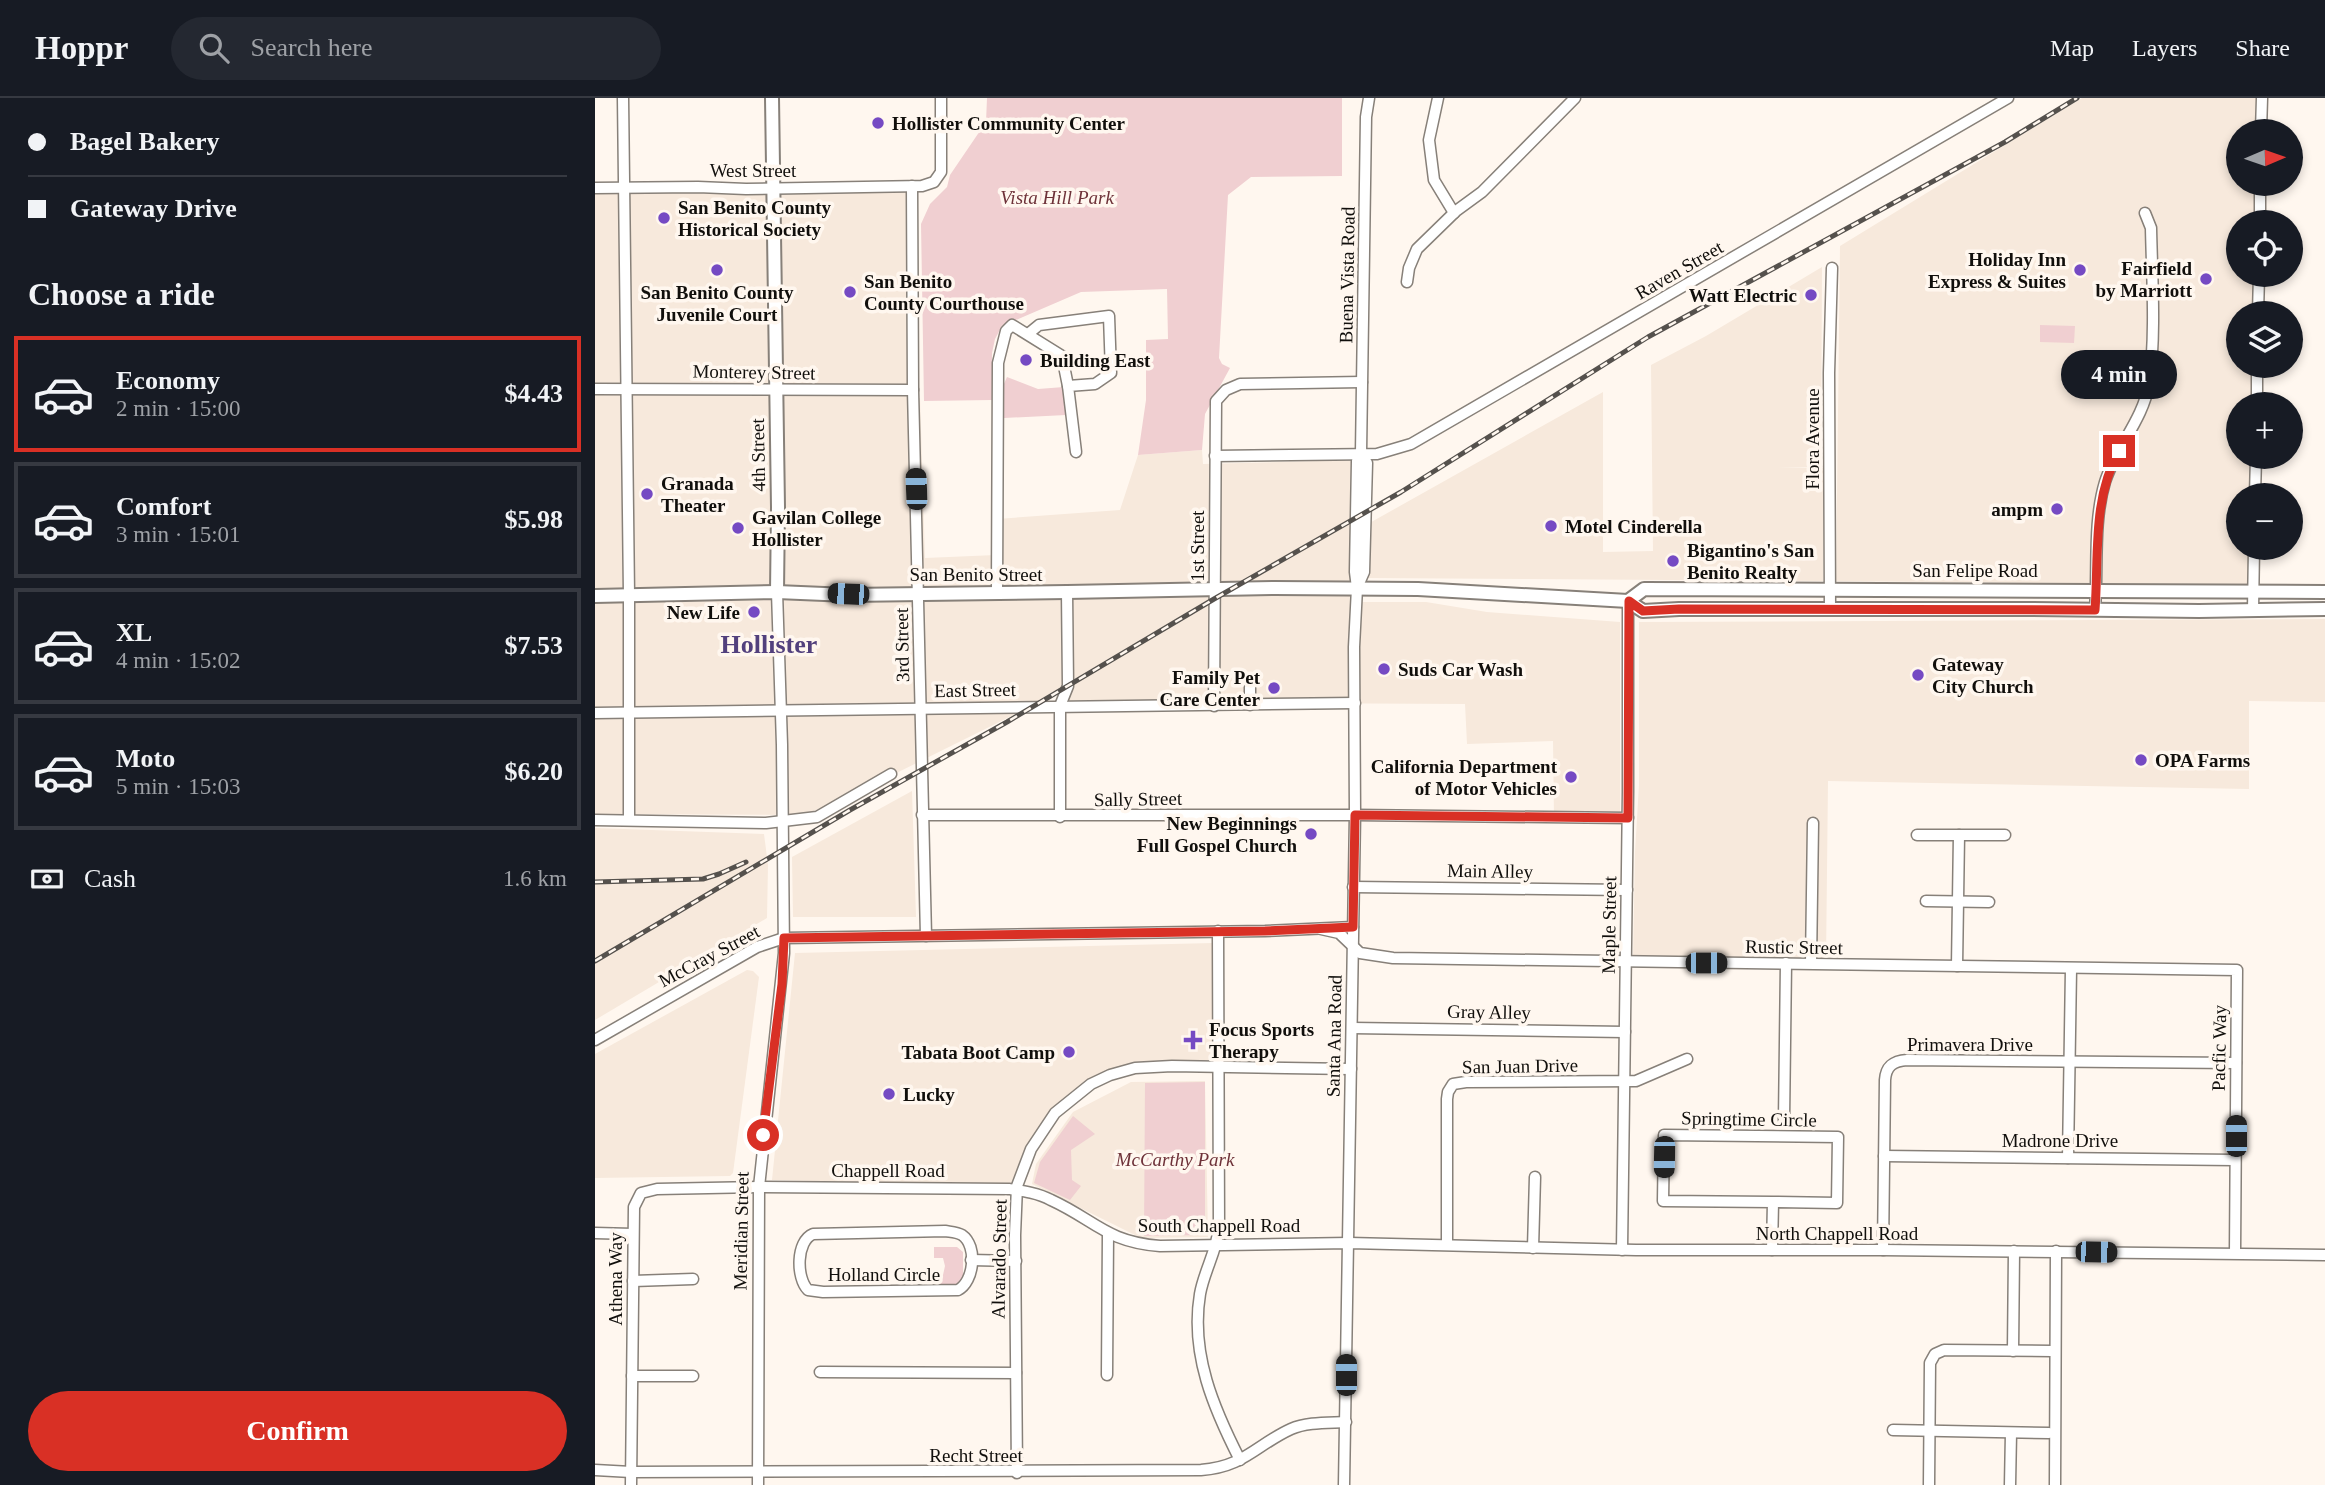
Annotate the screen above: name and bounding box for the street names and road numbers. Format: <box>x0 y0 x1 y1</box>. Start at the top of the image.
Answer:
street label: West Street <box>710 160 797 181</box>
street label: Buena Vista Road <box>1335 206 1359 344</box>
street label: Raven Street <box>1631 236 1727 303</box>
street label: Monterey Street <box>692 360 816 384</box>
street label: Flora Avenue <box>1802 388 1823 490</box>
street label: 4th Street <box>747 417 769 492</box>
street label: 1st Street <box>1187 510 1208 582</box>
street label: San Felipe Road <box>1912 560 2038 581</box>
street label: San Benito Street <box>910 564 1043 585</box>
street label: 3rd Street <box>891 607 913 682</box>
street label: East Street <box>934 679 1017 701</box>
street label: Sally Street <box>1094 788 1183 810</box>
street label: Main Alley <box>1447 860 1534 882</box>
street label: Maple Street <box>1598 875 1620 974</box>
street label: McCray Street <box>655 920 764 991</box>
street label: Rustic Street <box>1745 936 1844 958</box>
street label: Santa Ana Road <box>1322 974 1346 1097</box>
street label: Gray Alley <box>1447 1001 1532 1023</box>
street label: Pacfic Way <box>2208 1004 2230 1091</box>
street label: Primavera Drive <box>1907 1034 2033 1055</box>
street label: San Juan Drive <box>1462 1054 1578 1078</box>
street label: Springtime Circle <box>1681 1107 1817 1131</box>
street label: Madrone Drive <box>2002 1130 2118 1151</box>
street label: Chappell Road <box>831 1160 945 1181</box>
street label: Meridian Street <box>729 1171 753 1291</box>
street label: Alvarado Street <box>987 1198 1011 1319</box>
street label: South Chappell Road <box>1138 1215 1301 1236</box>
street label: North Chappell Road <box>1756 1223 1919 1244</box>
street label: Athena Way <box>605 1232 626 1326</box>
street label: Holland Circle <box>828 1264 940 1285</box>
street label: Recht Street <box>929 1445 1023 1466</box>

